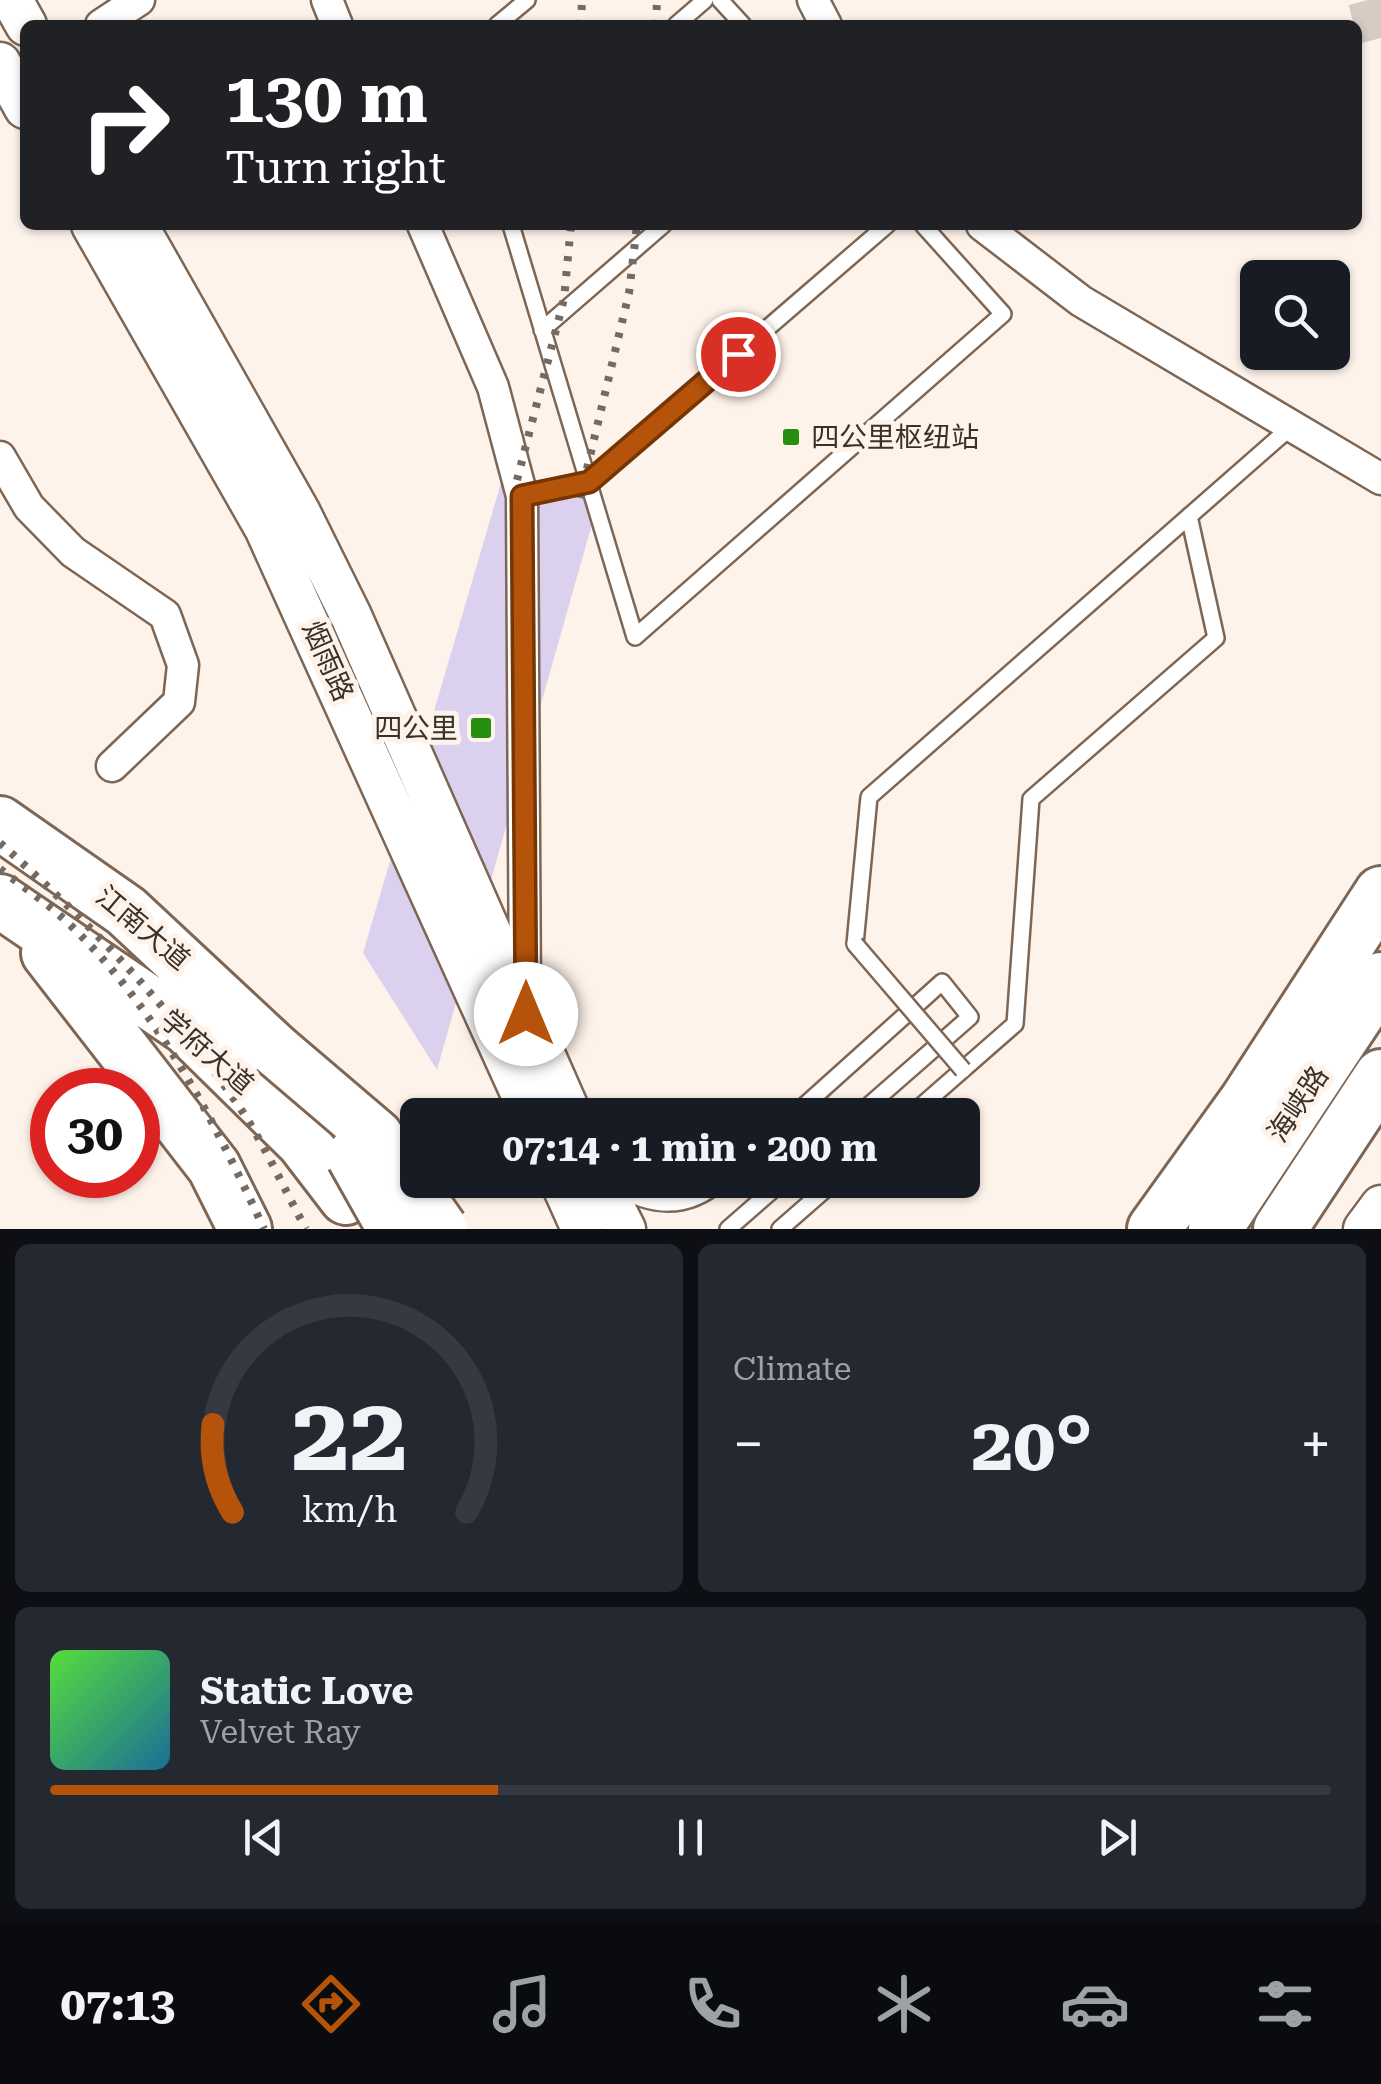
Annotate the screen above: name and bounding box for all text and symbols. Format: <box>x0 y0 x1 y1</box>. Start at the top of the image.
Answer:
text: 130 m <box>225 57 428 139</box>
icon: right <box>60 60 190 190</box>
text: Turn right <box>225 141 446 194</box>
map controls <box>1240 260 1350 370</box>
button: search <box>1240 260 1350 370</box>
pin <box>696 312 781 397</box>
icon: arrive <box>711 327 766 382</box>
place label: 四公里枢纽站 <box>811 421 979 454</box>
marker: 四公里枢纽站 <box>780 426 802 448</box>
street label: 烟雨路 <box>296 616 360 706</box>
place label: 四公里 <box>374 712 458 745</box>
marker: 四公里 <box>468 715 494 741</box>
street label: 江南大道 <box>89 879 197 977</box>
position arrow <box>474 962 578 1066</box>
street label: 学府大道 <box>154 1003 260 1101</box>
street label: 海峡路 <box>1261 1060 1335 1148</box>
speed limit sign: 30 <box>30 1068 160 1198</box>
text: 07:14 · 1 min · 200 m <box>503 1126 877 1170</box>
text: Climate <box>733 1350 851 1388</box>
text: 22 <box>291 1374 407 1495</box>
text: 20° <box>971 1400 1093 1488</box>
text: − <box>733 1412 764 1476</box>
text: + <box>1300 1412 1331 1476</box>
text: km/h <box>301 1489 397 1531</box>
text: Static Love <box>200 1669 413 1713</box>
text: Velvet Ray <box>200 1713 361 1751</box>
icon: previous <box>236 1810 291 1865</box>
icon: pause <box>663 1810 718 1865</box>
icon: next <box>1090 1810 1145 1865</box>
icon: directions <box>296 1969 366 2039</box>
icon: music <box>487 1969 557 2039</box>
icon: phone <box>678 1969 748 2039</box>
icon: climate <box>869 1969 939 2039</box>
icon: car <box>1060 1969 1130 2039</box>
icon: filters <box>1250 1969 1320 2039</box>
text: 07:13 <box>60 1978 175 2031</box>

